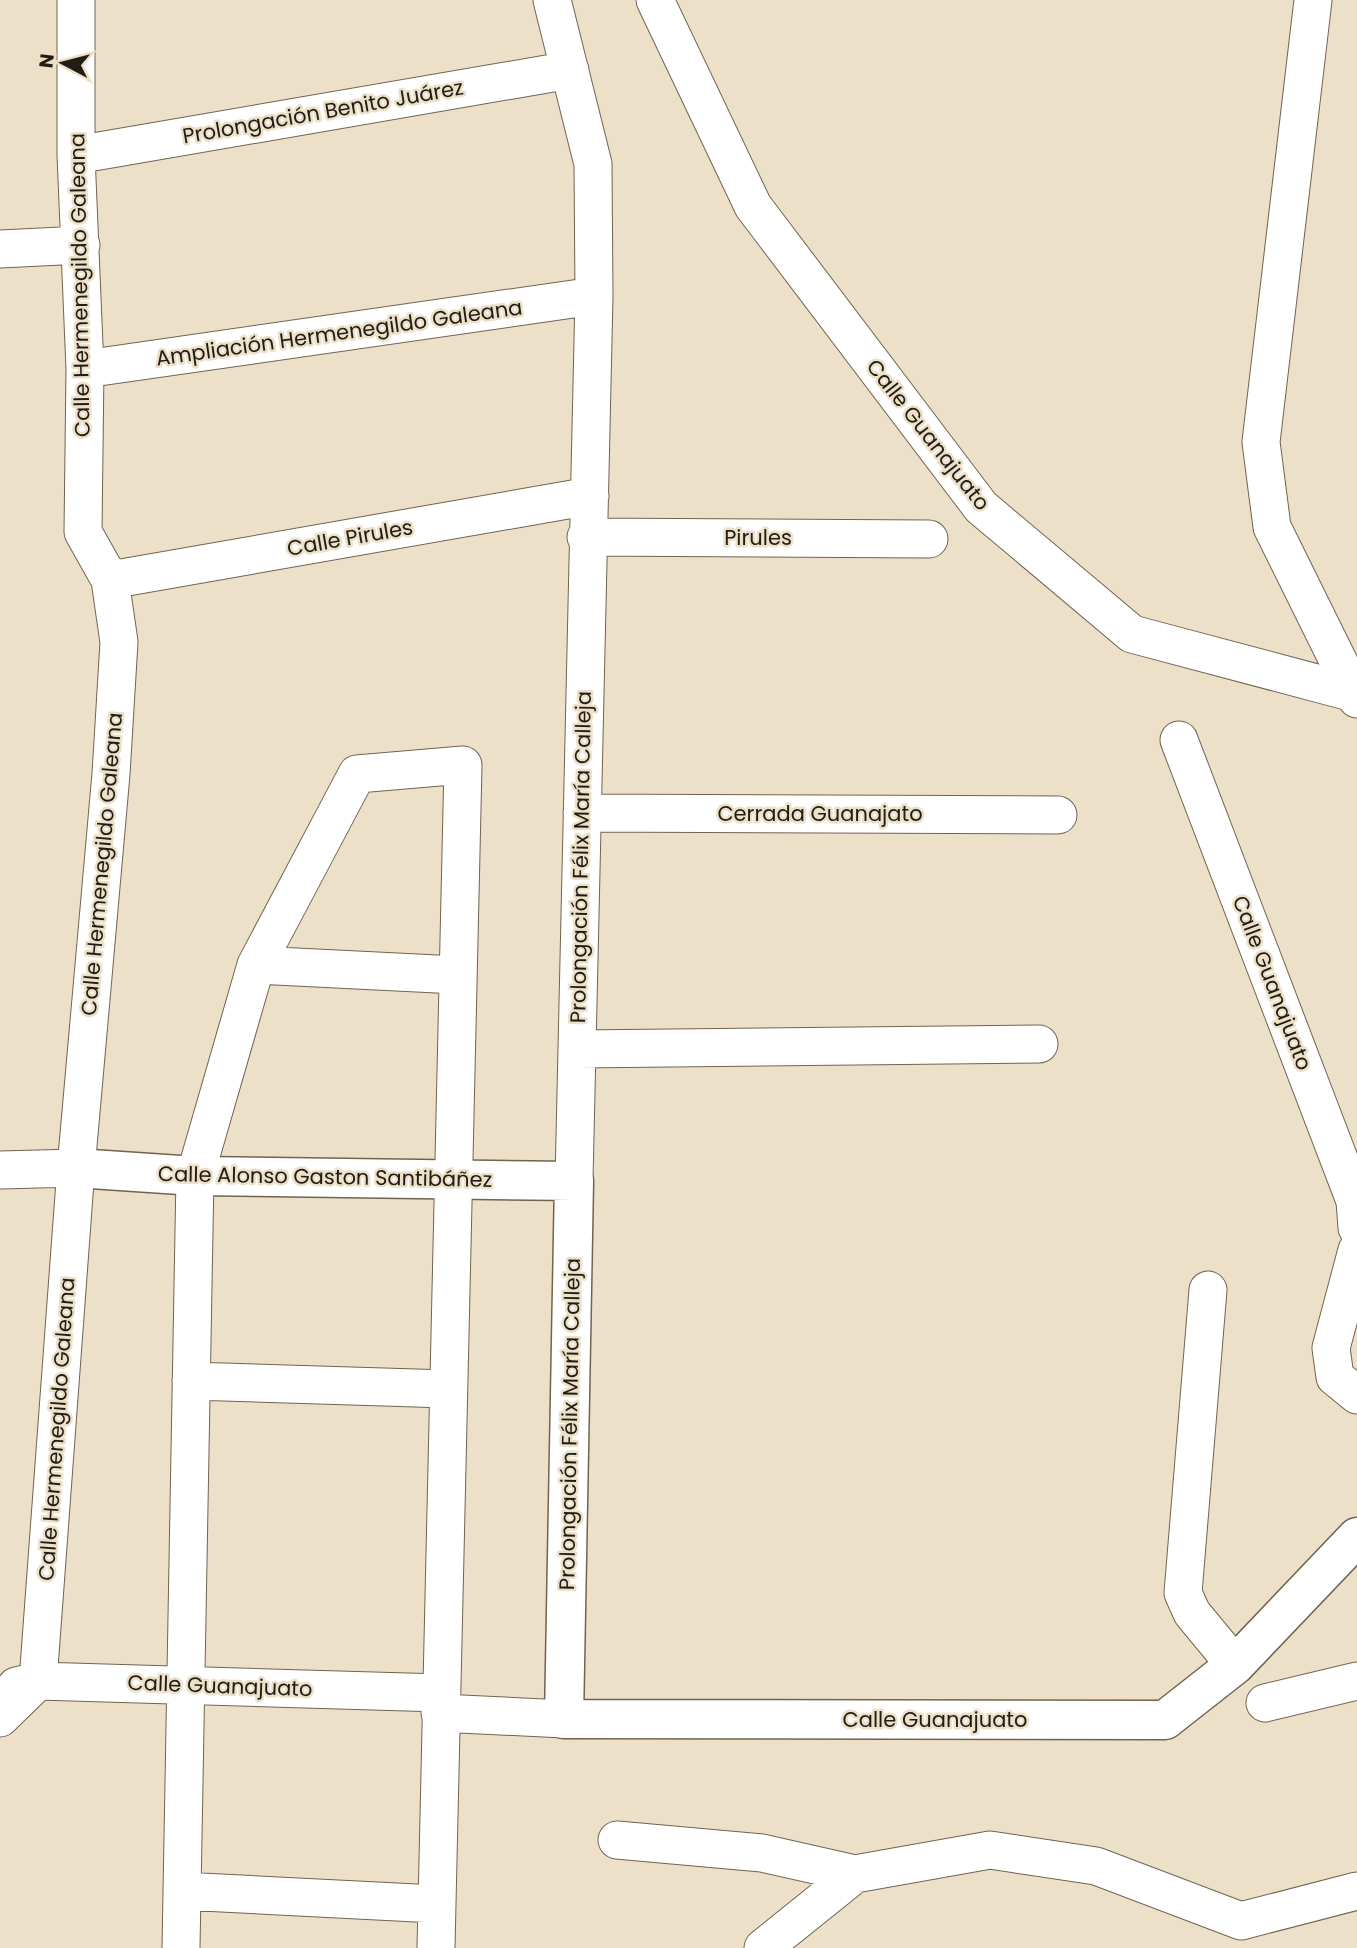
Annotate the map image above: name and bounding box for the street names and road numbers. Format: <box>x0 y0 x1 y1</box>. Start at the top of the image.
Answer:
street label: Prolongación Benito Juárez <box>180 73 466 151</box>
street label: Calle Hermenegildo Galeana <box>62 133 97 437</box>
street label: Ampliación Hermenegildo Galeana <box>154 292 524 373</box>
street label: Calle Guanajuato <box>860 353 997 516</box>
street label: Calle Pirules <box>285 512 415 563</box>
street label: Pirules <box>724 523 792 552</box>
street label: Prolongación Félix María Calleja <box>563 691 598 1023</box>
street label: Calle Hermenegildo Galeana <box>74 711 129 1017</box>
street label: Cerrada Guanajato <box>717 799 923 828</box>
street label: Calle Guanajuato <box>1226 891 1319 1074</box>
street label: Calle Alonso Gaston Santibáñez <box>158 1159 492 1194</box>
street label: Prolongación Félix María Calleja <box>552 1258 587 1590</box>
street label: Calle Hermenegildo Galeana <box>31 1276 82 1582</box>
street label: Calle Guanajuato <box>127 1668 313 1703</box>
street label: Calle Guanajuato <box>843 1705 1027 1734</box>

